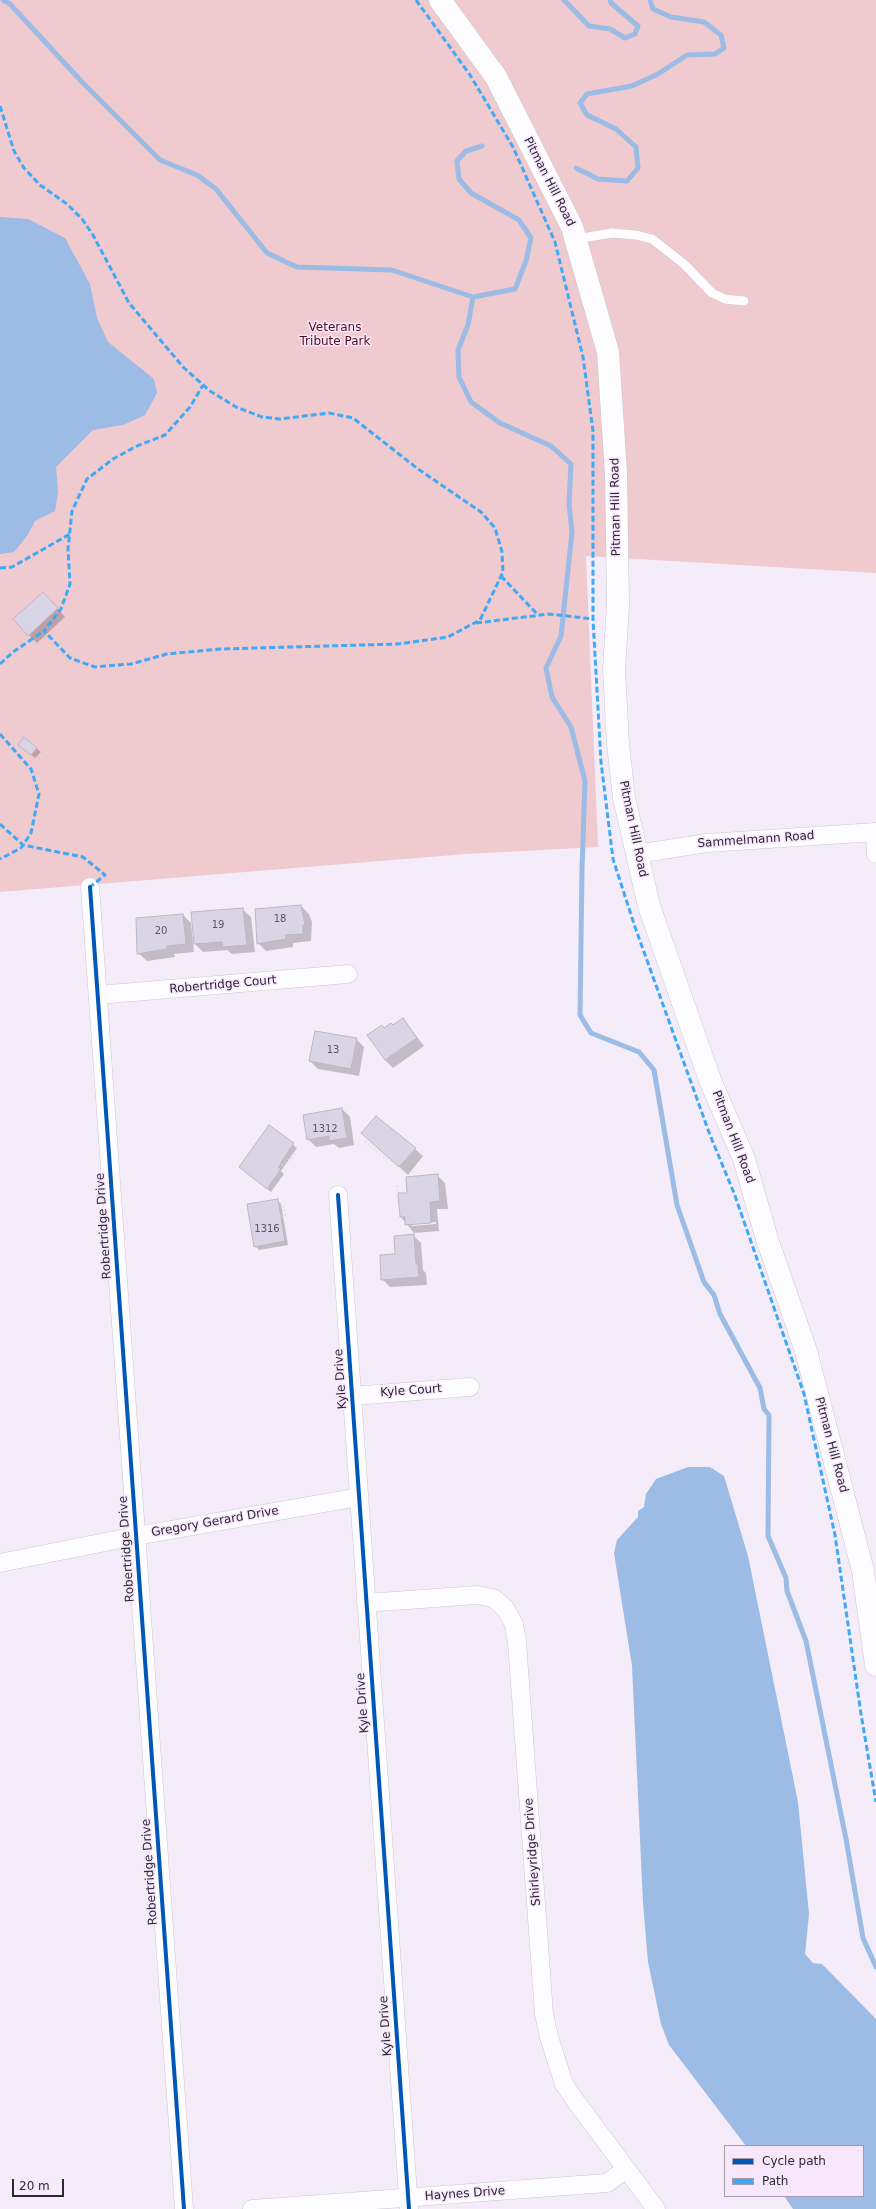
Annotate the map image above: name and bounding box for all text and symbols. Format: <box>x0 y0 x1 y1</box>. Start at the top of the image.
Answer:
street label: Pitman Hill Road <box>520 135 578 229</box>
park label: Veterans Tribute Park <box>300 321 370 349</box>
street label: Pitman Hill Road <box>608 458 624 556</box>
street label: Pitman Hill Road <box>616 779 650 879</box>
street label: Sammelmann Road <box>697 829 815 851</box>
house number: 18 <box>274 913 286 925</box>
house number: 19 <box>212 919 224 931</box>
house number: 20 <box>155 925 167 937</box>
street label: Robertridge Court <box>169 973 277 997</box>
house number: 13 <box>327 1044 339 1056</box>
street label: Pitman Hill Road <box>709 1088 757 1186</box>
house number: 1312 <box>312 1123 338 1135</box>
street label: Robertridge Drive <box>93 1172 115 1280</box>
house number: 1316 <box>254 1223 280 1235</box>
street label: Kyle Drive <box>332 1348 350 1410</box>
street label: Kyle Court <box>380 1382 442 1400</box>
street label: Pitman Hill Road <box>811 1396 851 1494</box>
street label: Robertridge Drive <box>116 1495 138 1603</box>
street label: Gregory Gerard Drive <box>150 1504 280 1540</box>
street label: Kyle Drive <box>354 1672 372 1734</box>
street label: Shirleyridge Drive <box>522 1798 544 1906</box>
street label: Robertridge Drive <box>139 1818 161 1926</box>
street label: Kyle Drive <box>377 1995 395 2057</box>
legend <box>724 2145 864 2197</box>
text: Cycle path <box>762 2154 826 2168</box>
scale bar <box>14 2171 66 2197</box>
text: Path <box>762 2174 788 2188</box>
text: 20 m <box>19 2179 50 2193</box>
street label: Haynes Drive <box>424 2184 506 2204</box>

